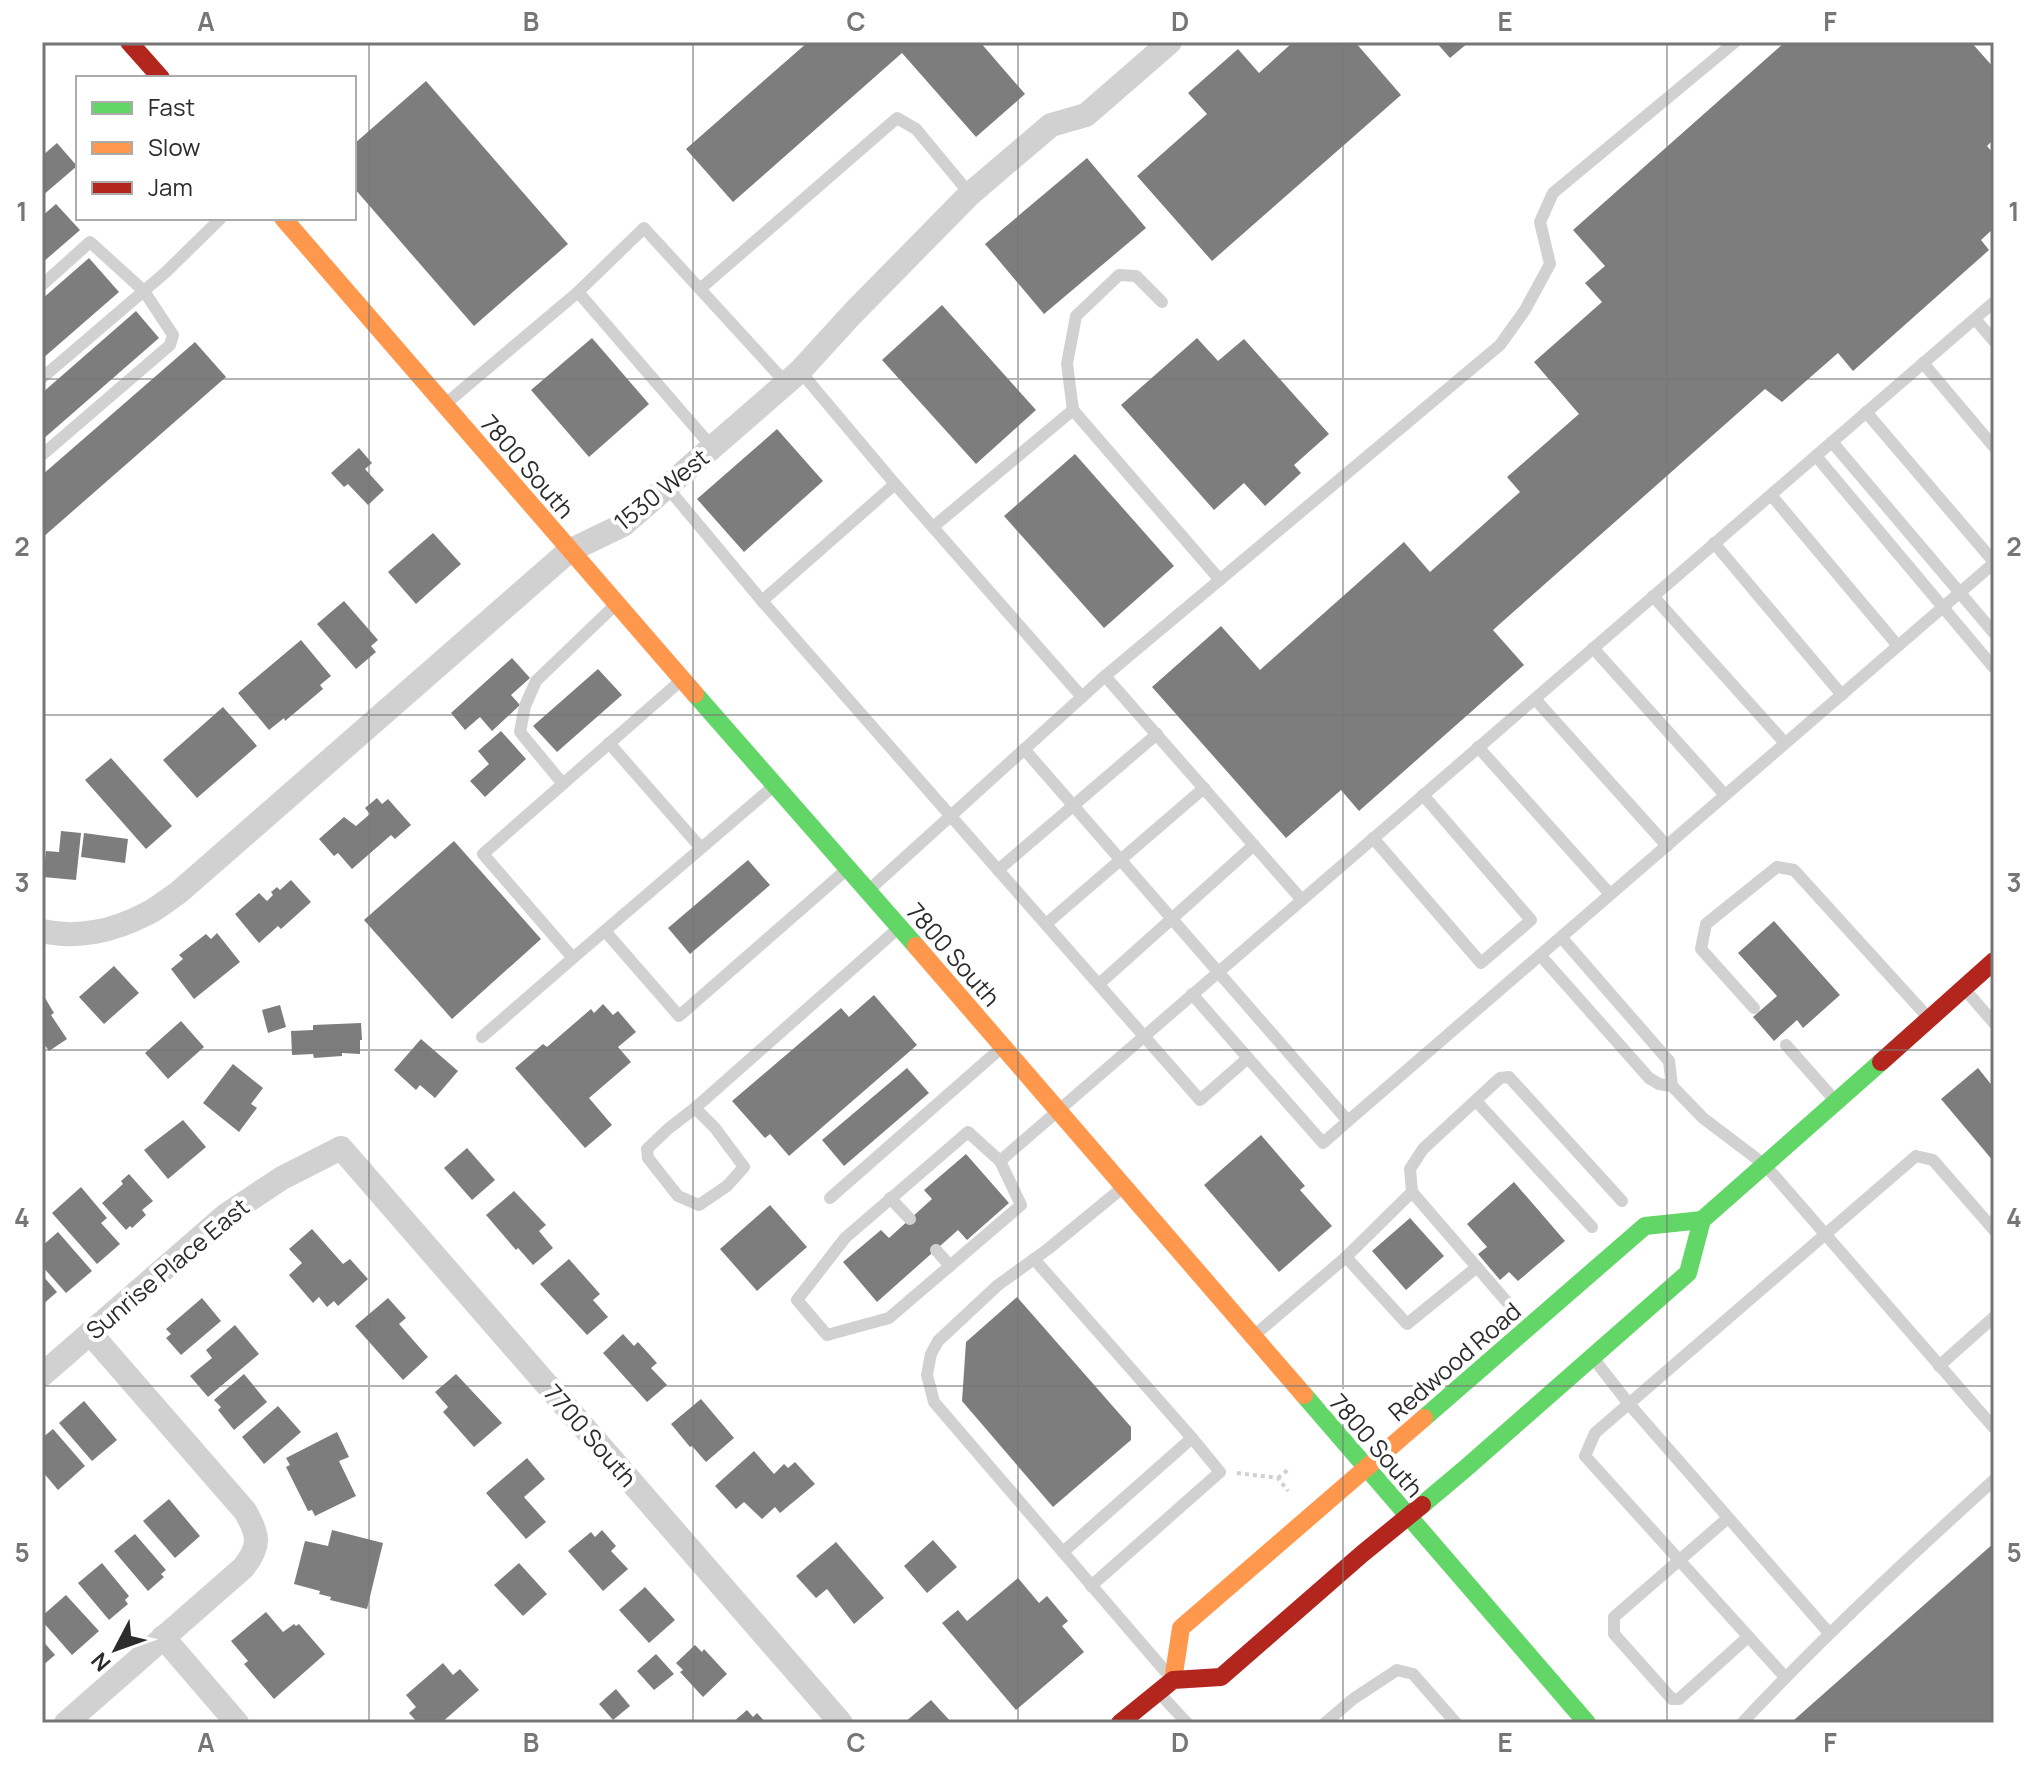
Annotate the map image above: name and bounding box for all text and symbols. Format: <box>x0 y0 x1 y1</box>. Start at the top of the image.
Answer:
text: A <box>197 3 215 39</box>
text: B <box>523 3 539 39</box>
text: C <box>846 3 866 39</box>
text: D <box>1171 3 1189 39</box>
text: E <box>1497 3 1513 39</box>
text: F <box>1823 3 1837 39</box>
legend <box>76 76 356 220</box>
text: Fast <box>148 90 195 123</box>
text: Slow <box>148 130 201 163</box>
text: Jam <box>148 170 193 203</box>
text: 1 <box>16 193 28 229</box>
text: 1 <box>2008 193 2020 229</box>
street label: 7800 South <box>474 407 582 525</box>
street label: 1530 West <box>607 441 715 537</box>
text: 2 <box>14 528 30 564</box>
text: 2 <box>2006 528 2022 564</box>
text: 3 <box>14 864 30 900</box>
text: 3 <box>2006 864 2022 900</box>
street label: 7800 South <box>900 895 1008 1013</box>
street label: Sunrise Place East <box>78 1190 256 1346</box>
text: 4 <box>14 1199 30 1235</box>
text: 4 <box>2006 1199 2022 1235</box>
street label: Redwood Road <box>1381 1294 1527 1428</box>
street label: 7700 South <box>537 1377 645 1493</box>
street label: 7800 South <box>1323 1386 1431 1504</box>
text: 5 <box>14 1534 30 1570</box>
text: 5 <box>2006 1534 2022 1570</box>
north arrow <box>76 1609 156 1689</box>
text: N <box>84 1646 117 1678</box>
text: A <box>197 1724 215 1760</box>
text: B <box>523 1724 539 1760</box>
text: C <box>846 1724 866 1760</box>
text: D <box>1171 1724 1189 1760</box>
text: E <box>1497 1724 1513 1760</box>
text: F <box>1823 1724 1837 1760</box>

